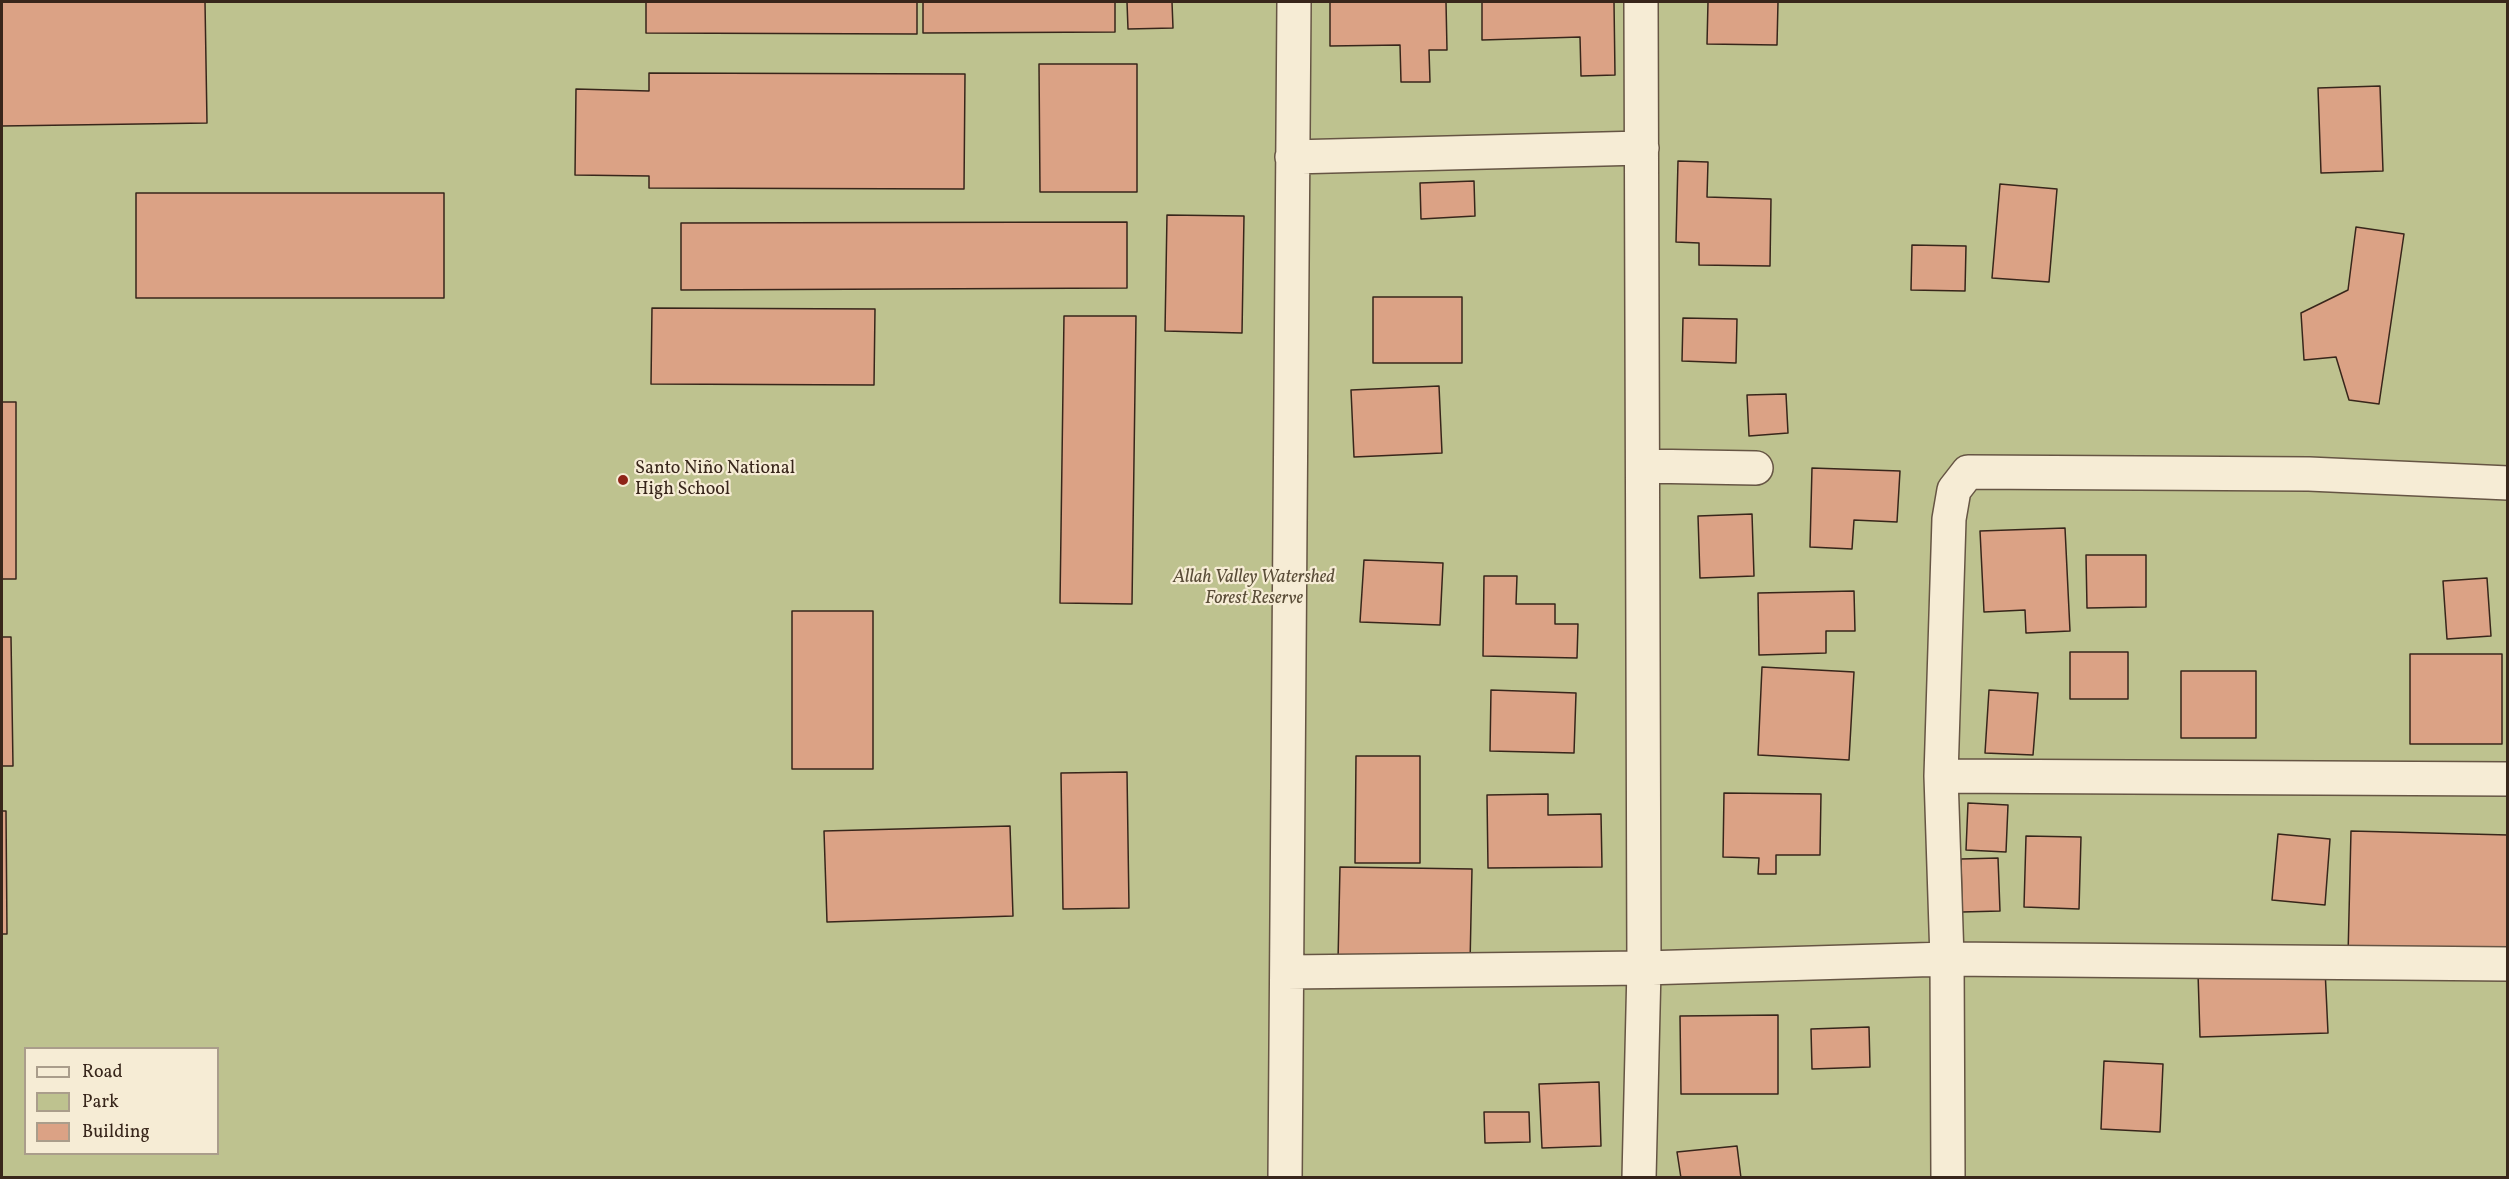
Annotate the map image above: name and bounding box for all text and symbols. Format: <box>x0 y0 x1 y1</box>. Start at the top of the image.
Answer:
place label: Santo Niño National High School <box>635 459 795 502</box>
marker: Santo Niño National High School <box>616 473 630 487</box>
park label: Allah Valley Watershed Forest Reserve <box>1173 568 1335 610</box>
legend <box>24 1047 219 1155</box>
text: Road <box>82 1060 123 1085</box>
text: Park <box>82 1090 119 1115</box>
text: Building <box>82 1120 150 1145</box>

